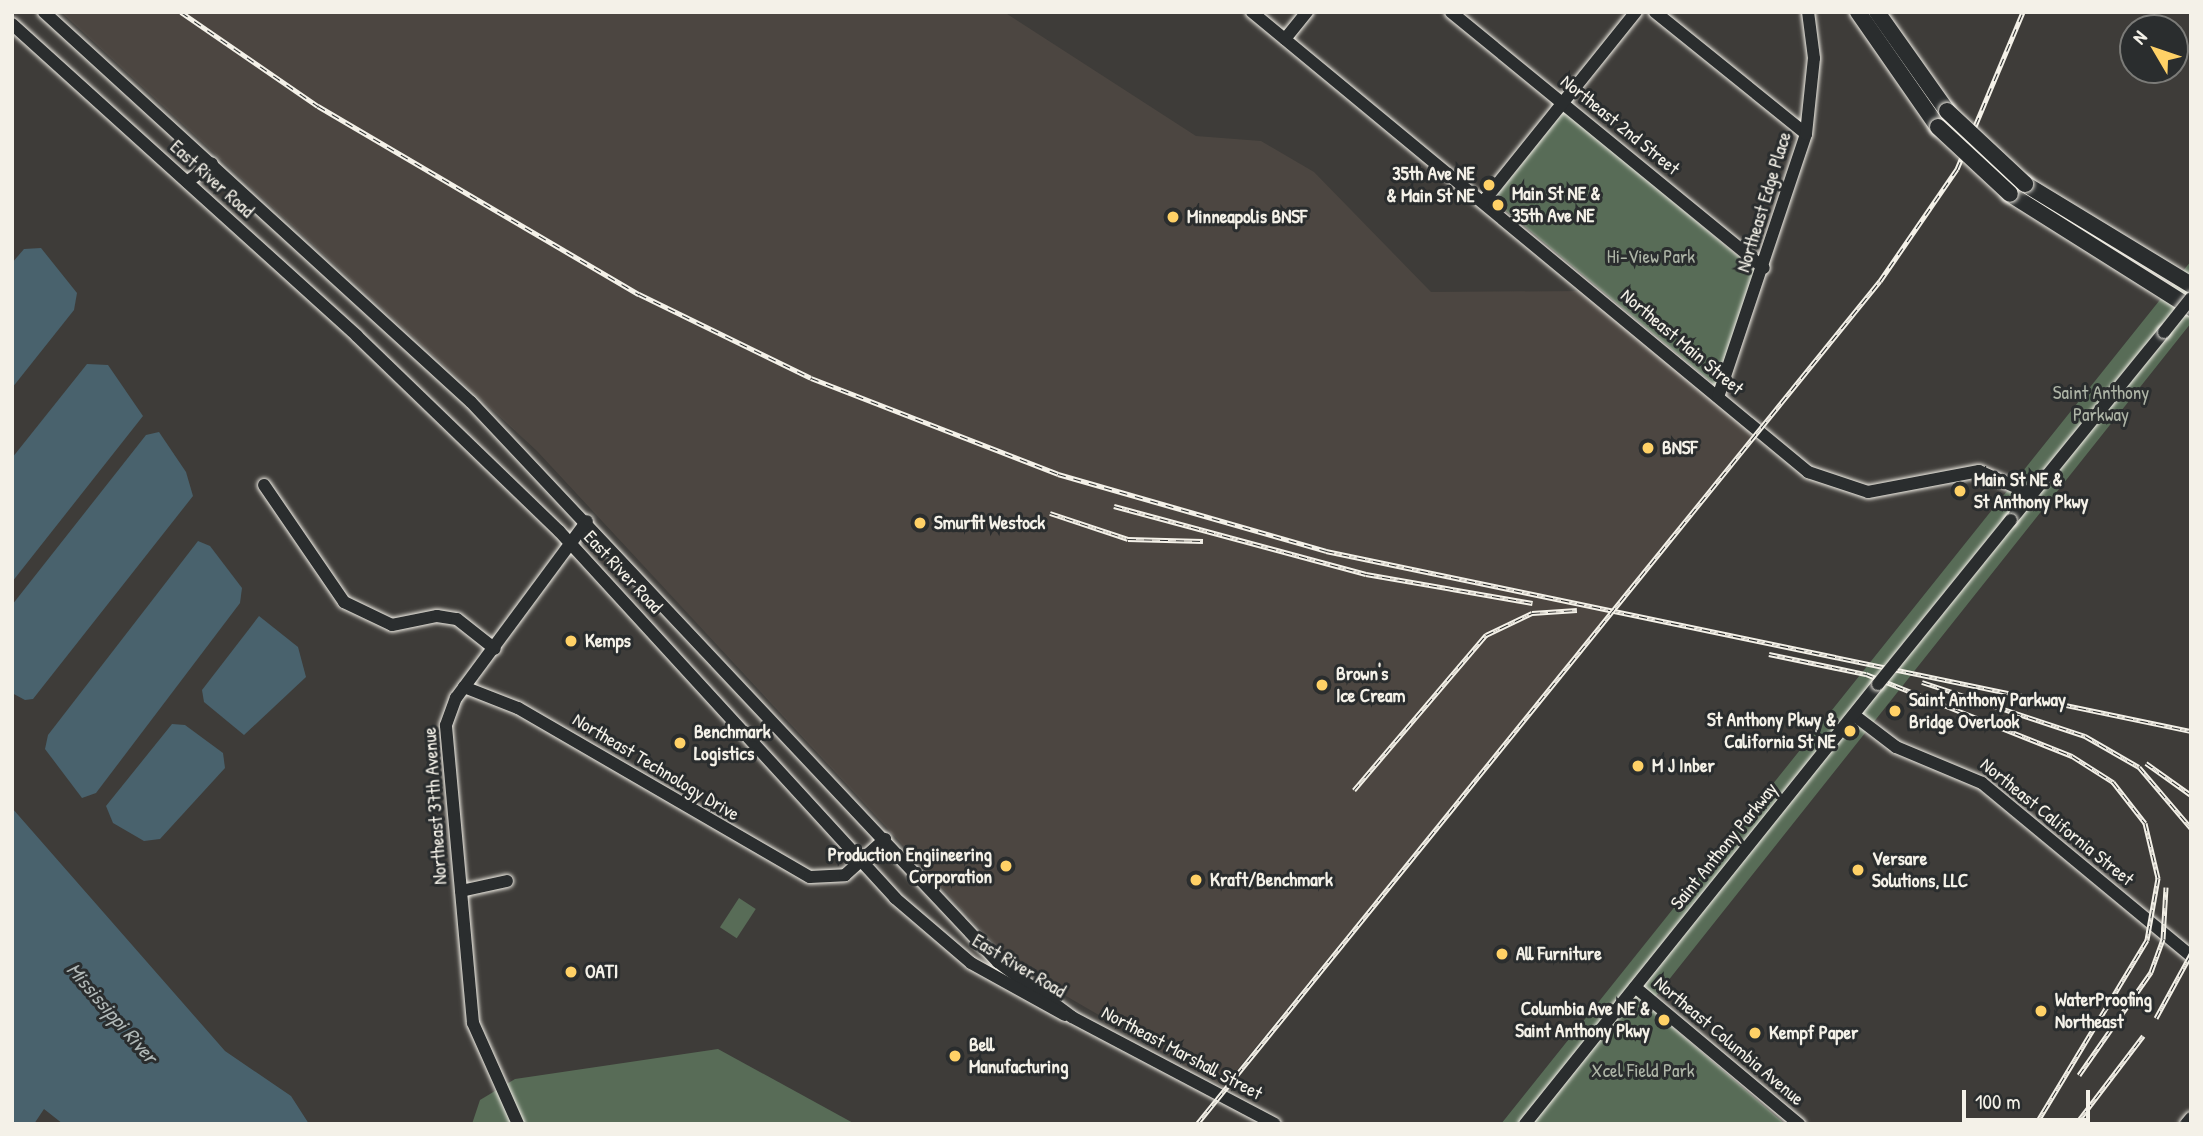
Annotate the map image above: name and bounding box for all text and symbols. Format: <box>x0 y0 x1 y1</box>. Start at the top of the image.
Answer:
north arrow <box>2119 14 2189 84</box>
text: N <box>2126 25 2153 49</box>
street label: Northeast 2nd Street <box>1556 70 1684 180</box>
street label: Northeast Edge Place <box>1732 129 1796 275</box>
street label: East River Road <box>165 135 259 223</box>
place label: 35th Ave NE & Main St NE <box>1386 163 1475 207</box>
marker: 35th Ave NE & Main St NE <box>1481 177 1497 193</box>
place label: Main St NE & 35th Ave NE <box>1512 183 1601 227</box>
marker: Main St NE & 35th Ave NE <box>1490 197 1506 213</box>
place label: Minneapolis BNSF <box>1187 206 1307 228</box>
marker: Minneapolis BNSF <box>1165 209 1181 225</box>
park label: Hi-View Park <box>1607 246 1695 268</box>
street label: Northeast Main Street <box>1616 284 1748 400</box>
park label: Saint Anthony Parkway <box>2053 382 2149 426</box>
place label: BNSF <box>1662 437 1698 459</box>
marker: BNSF <box>1640 440 1656 456</box>
place label: Main St NE & St Anthony Pkwy <box>1974 469 2089 513</box>
marker: Main St NE & St Anthony Pkwy <box>1952 483 1968 499</box>
place label: Smurfit Westock <box>934 512 1045 534</box>
marker: Smurfit Westock <box>912 515 928 531</box>
street label: East River Road <box>579 526 667 618</box>
place label: Kemps <box>585 630 631 652</box>
marker: Kemps <box>563 633 579 649</box>
place label: Brown's Ice Cream <box>1336 663 1405 707</box>
marker: Brown's Ice Cream <box>1314 677 1330 693</box>
place label: Saint Anthony Parkway Bridge Overlook <box>1909 689 2066 733</box>
marker: Saint Anthony Parkway Bridge Overlook <box>1887 703 1903 719</box>
street label: Northeast Technology Drive <box>569 708 743 826</box>
place label: St Anthony Pkwy & California St NE <box>1707 709 1836 753</box>
place label: Benchmark Logistics <box>694 721 771 765</box>
marker: St Anthony Pkwy & California St NE <box>1842 723 1858 739</box>
street label: Northeast 37th Avenue <box>418 726 452 886</box>
marker: Benchmark Logistics <box>672 735 688 751</box>
street label: Northeast California Street <box>1976 753 2138 891</box>
place label: M J Inber <box>1652 755 1715 777</box>
marker: M J Inber <box>1630 758 1646 774</box>
street label: Saint Anthony Parkway <box>1666 778 1782 914</box>
place label: Production Engiineering Corporation <box>828 844 992 888</box>
place label: Versare Solutions, LLC <box>1872 848 1968 892</box>
marker: Production Engiineering Corporation <box>998 858 1014 874</box>
marker: Versare Solutions, LLC <box>1850 862 1866 878</box>
place label: Kraft/Benchmark <box>1210 869 1333 891</box>
marker: Kraft/Benchmark <box>1188 872 1204 888</box>
street label: East River Road <box>968 929 1070 1003</box>
place label: All Furniture <box>1516 943 1602 965</box>
marker: All Furniture <box>1494 946 1510 962</box>
water label: Mississippi River <box>61 957 163 1069</box>
place label: OATI <box>585 961 618 983</box>
marker: OATI <box>563 964 579 980</box>
street label: Northeast Columbia Avenue <box>1649 972 1809 1110</box>
place label: WaterProofing Northeast <box>2055 989 2152 1033</box>
place label: Columbia Ave NE & Saint Anthony Pkwy <box>1515 998 1650 1042</box>
street label: Northeast Marshall Street <box>1098 1001 1266 1105</box>
marker: WaterProofing Northeast <box>2033 1003 2049 1019</box>
marker: Columbia Ave NE & Saint Anthony Pkwy <box>1656 1012 1672 1028</box>
place label: Kempf Paper <box>1769 1022 1858 1044</box>
marker: Kempf Paper <box>1747 1025 1763 1041</box>
place label: Bell Manufacturing <box>969 1034 1068 1078</box>
marker: Bell Manufacturing <box>947 1048 963 1064</box>
park label: Xcel Field Park <box>1591 1060 1695 1082</box>
scale bar <box>1965 1076 2093 1120</box>
text: 100 m <box>1975 1087 2021 1116</box>

